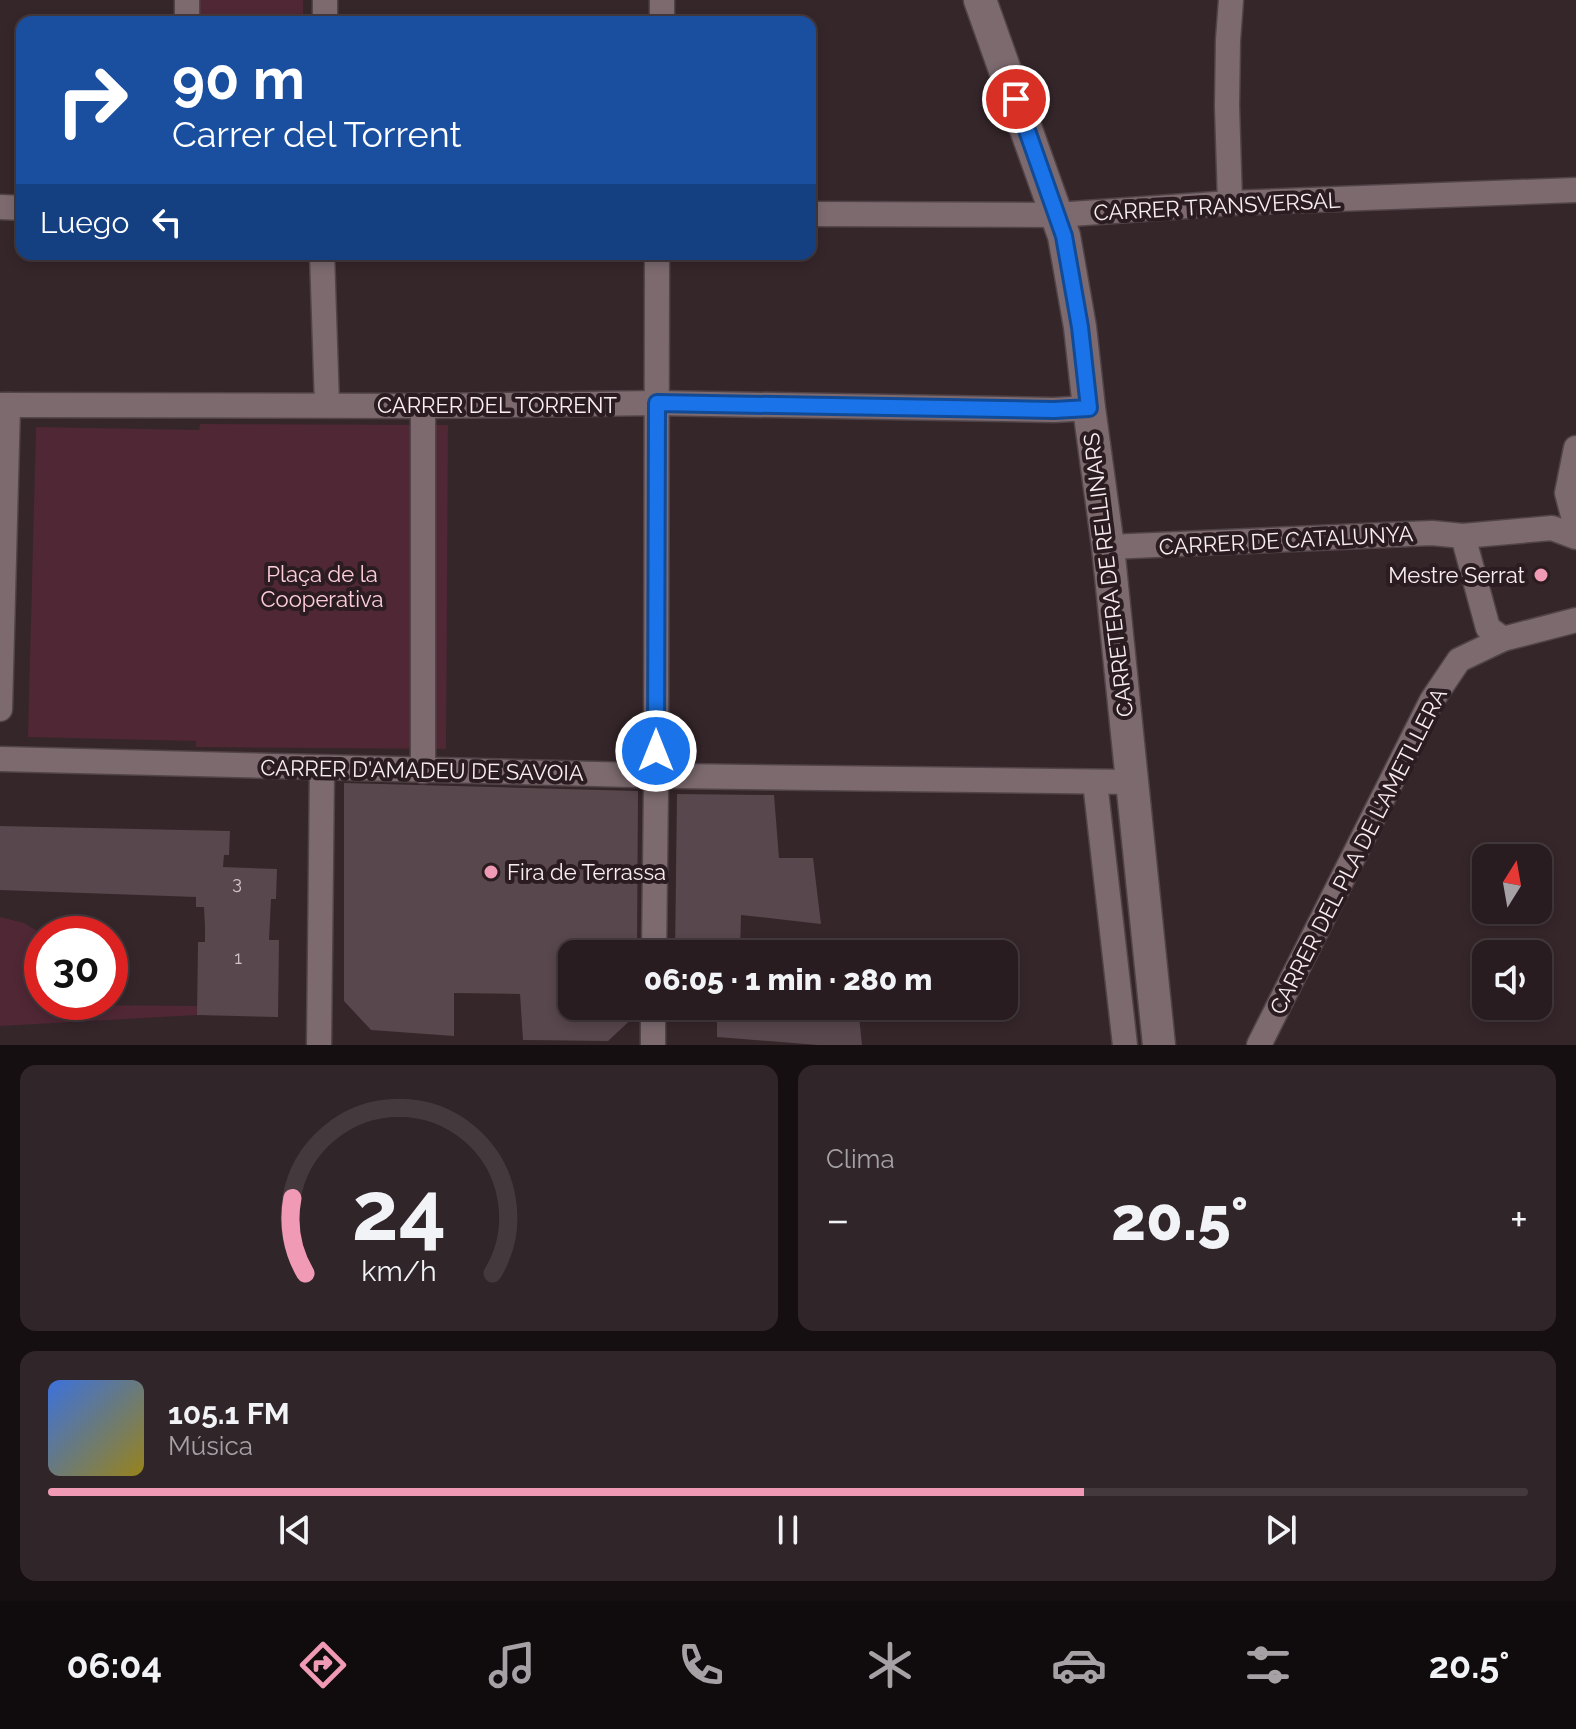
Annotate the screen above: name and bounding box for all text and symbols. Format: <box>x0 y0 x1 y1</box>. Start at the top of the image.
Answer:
text: 90 m <box>172 46 305 112</box>
icon: right <box>40 48 144 152</box>
pin <box>982 65 1050 133</box>
icon: arrive <box>994 77 1038 121</box>
text: Carrer del Torrent <box>172 113 462 155</box>
street label: CARRER TRANSVERSAL <box>1093 187 1341 225</box>
icon: left <box>145 200 189 244</box>
text: Luego <box>40 205 129 240</box>
street label: CARRER DEL TORRENT <box>377 392 618 418</box>
street label: CARRETERA DE RELLINARS <box>1078 431 1138 719</box>
street label: CARRER DE CATALUNYA <box>1158 520 1414 560</box>
park label: Plaça de la Cooperativa <box>261 561 383 612</box>
place label: Mestre Serrat <box>1388 562 1526 588</box>
marker: Mestre Serrat <box>1532 566 1550 584</box>
street label: CARRER DEL PLA DE L'AMETLLERA <box>1264 683 1452 1018</box>
position arrow <box>614 709 698 793</box>
street label: CARRER D'AMADEU DE SAVOIA <box>260 754 584 786</box>
north arrow <box>1472 844 1552 924</box>
map controls <box>1472 844 1552 1020</box>
place label: Fira de Terrassa <box>507 859 666 885</box>
marker: Fira de Terrassa <box>482 863 500 881</box>
house number: 3 <box>232 872 242 893</box>
speed limit sign: 30 <box>24 916 128 1020</box>
button: sound <box>1472 940 1552 1020</box>
house number: 1 <box>234 947 242 968</box>
text: 06:05 · 1 min · 280 m <box>644 962 932 997</box>
text: Clima <box>826 1144 895 1174</box>
text: 24 <box>352 1162 446 1259</box>
text: 20.5° <box>1111 1184 1248 1254</box>
text: − <box>826 1194 850 1245</box>
text: + <box>1510 1194 1528 1245</box>
text: km/h <box>361 1254 437 1288</box>
text: 105.1 FM <box>168 1396 290 1431</box>
text: Música <box>168 1431 253 1461</box>
icon: previous <box>273 1508 317 1552</box>
icon: pause <box>766 1508 810 1552</box>
icon: next <box>1259 1508 1303 1552</box>
icon: directions <box>295 1637 351 1693</box>
icon: music <box>484 1637 540 1693</box>
icon: phone <box>673 1637 729 1693</box>
icon: climate <box>862 1637 918 1693</box>
icon: car <box>1051 1637 1107 1693</box>
icon: filters <box>1240 1637 1296 1693</box>
text: 06:04 <box>66 1644 162 1686</box>
text: 20.5° <box>1429 1644 1510 1686</box>

